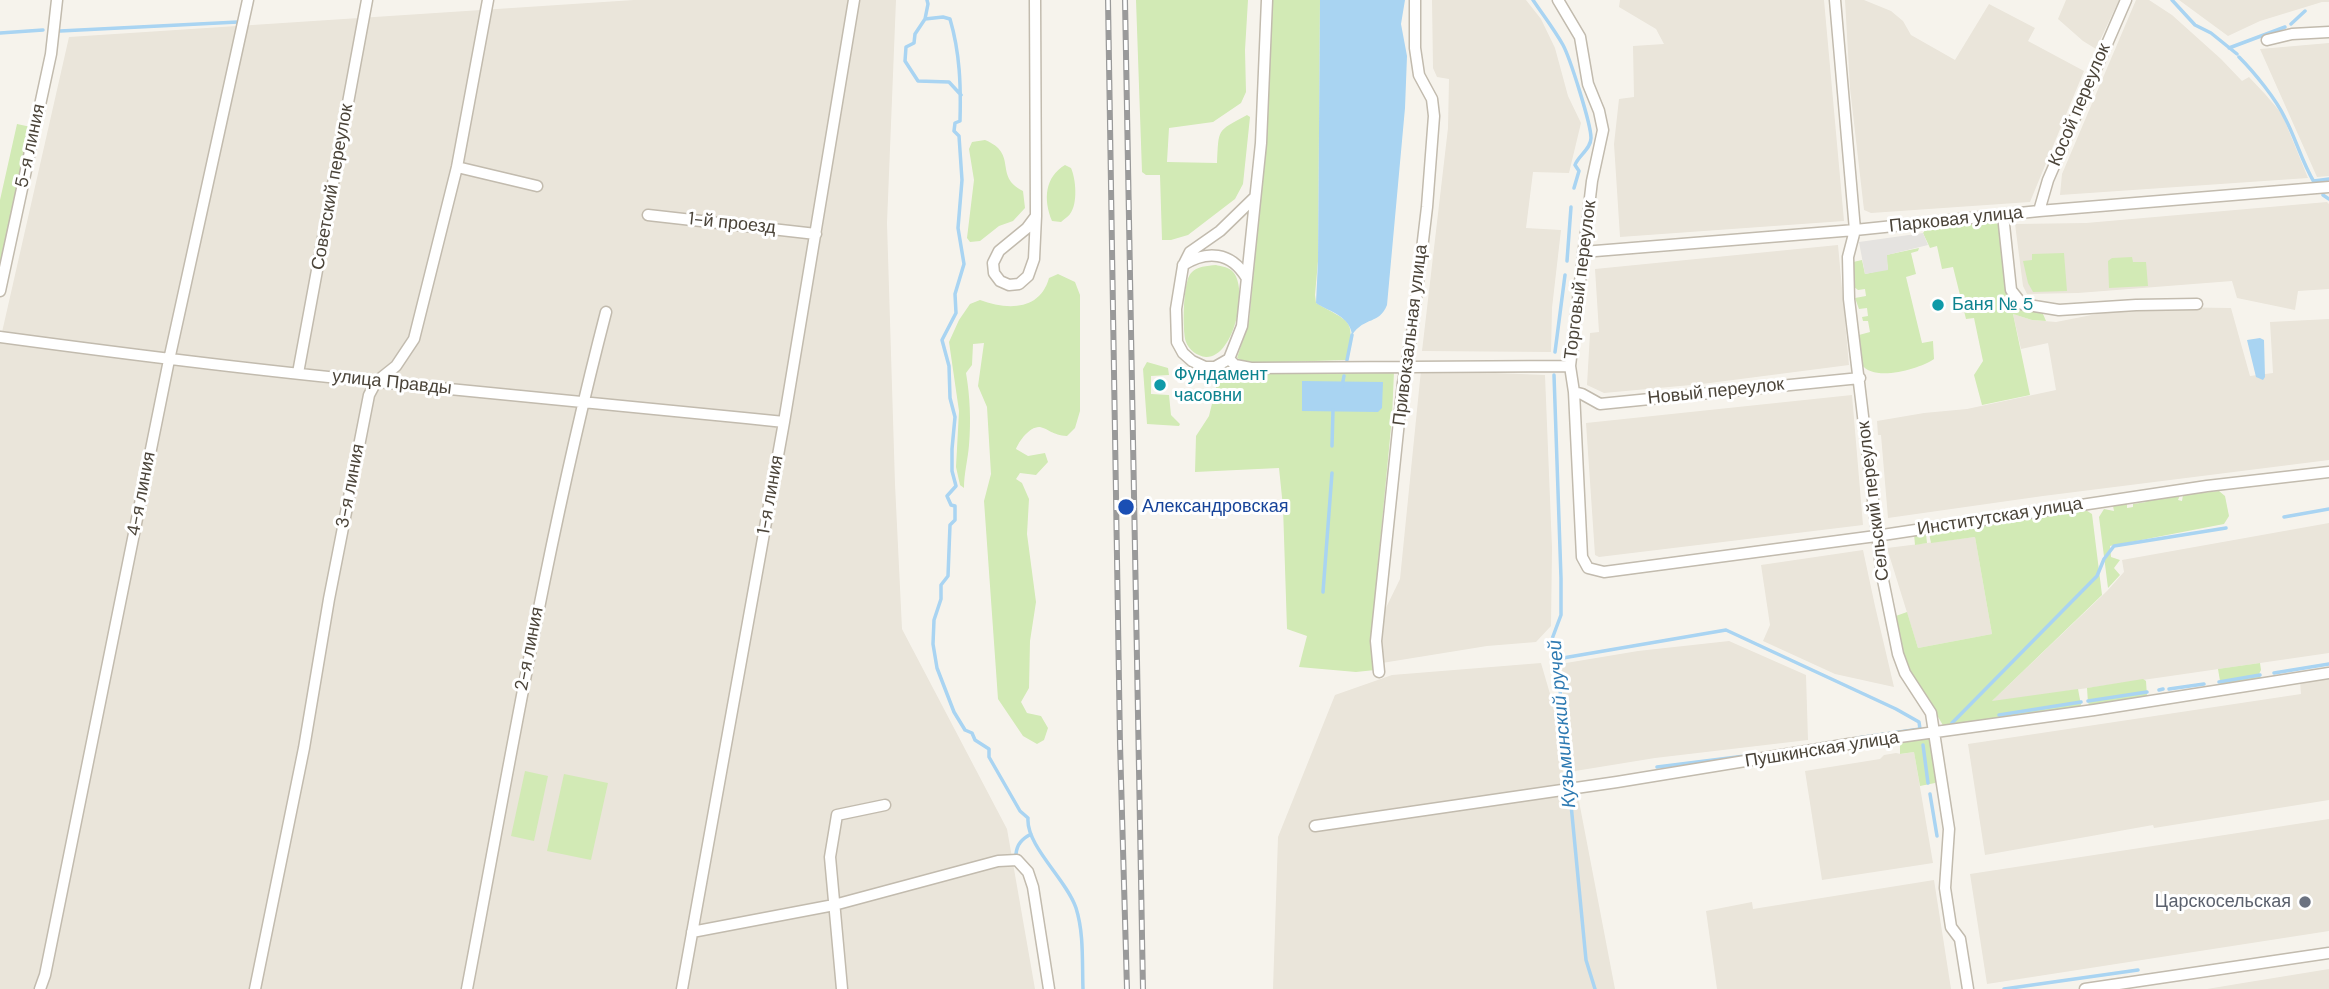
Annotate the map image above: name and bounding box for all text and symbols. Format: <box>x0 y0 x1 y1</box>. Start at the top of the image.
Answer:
street label: Косой переулок <box>2044 40 2116 170</box>
street label: 5-я линия <box>12 102 50 190</box>
street label: Советский переулок <box>308 102 358 272</box>
street label: Торговый переулок <box>1561 199 1601 361</box>
street label: Парковая улица <box>1888 202 2024 238</box>
street label: 1-й проезд <box>687 209 777 239</box>
street label: Привокзальная улица <box>1389 243 1433 427</box>
place label: Баня № 5 <box>1952 294 2033 316</box>
marker: Баня № 5 <box>1930 297 1946 313</box>
place label: Фундамент часовни <box>1174 364 1268 406</box>
street label: улица Правды <box>331 366 453 400</box>
street label: Новый переулок <box>1647 374 1785 410</box>
marker: Фундамент часовни <box>1152 377 1168 393</box>
street label: Сельский переулок <box>1853 420 1895 582</box>
street label: 3-я линия <box>332 442 370 530</box>
street label: 4-я линия <box>123 450 161 538</box>
street label: 1-я линия <box>753 454 789 536</box>
street label: Институтская улица <box>1916 493 2084 541</box>
place label: Александровская <box>1142 496 1288 518</box>
marker: Александровская <box>1116 497 1136 517</box>
street label: 2-я линия <box>511 605 549 693</box>
water label: Кузьминский ручей <box>1544 639 1582 809</box>
street label: Пушкинская улица <box>1743 727 1901 773</box>
place label: Царскосельская <box>2155 891 2291 913</box>
marker: Царскосельская <box>2297 894 2313 910</box>

